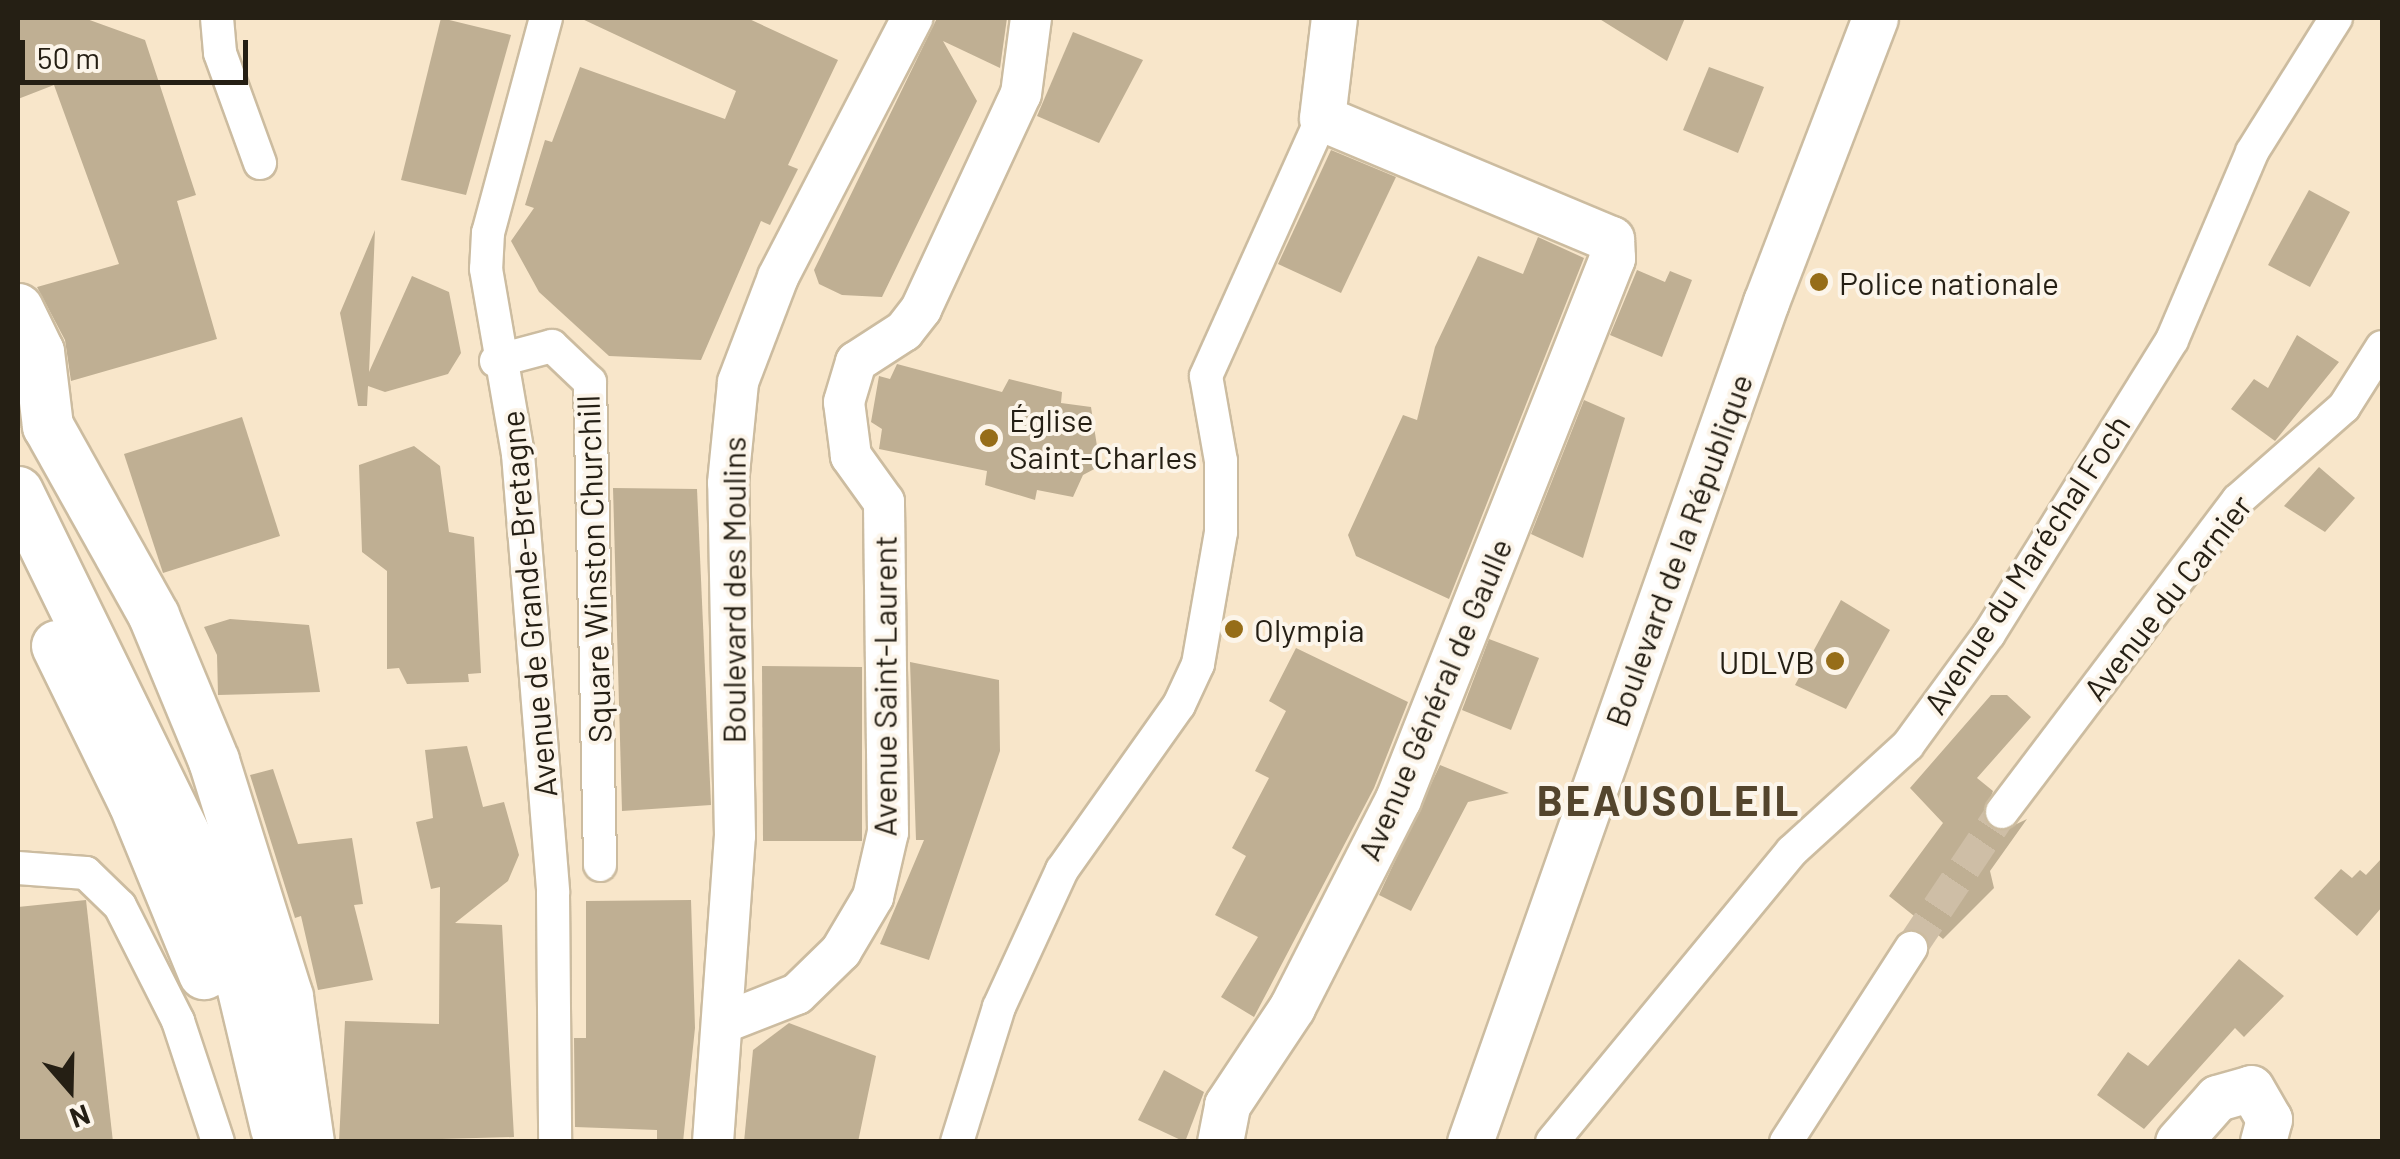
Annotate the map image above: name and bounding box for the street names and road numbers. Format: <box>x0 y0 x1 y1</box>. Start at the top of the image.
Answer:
street label: Boulevard de la République <box>1596 368 1760 732</box>
street label: Square Winston Churchill <box>568 394 618 744</box>
street label: Avenue du Maréchal Foch <box>1915 407 2137 721</box>
street label: Avenue de Grande-Bretagne <box>492 409 564 799</box>
street label: Boulevard des Moulins <box>714 437 752 743</box>
street label: Avenue du Carnier <box>2075 487 2259 707</box>
street label: Avenue Général de Gaulle <box>1349 532 1519 866</box>
street label: Avenue Saint-Laurent <box>865 535 903 837</box>

